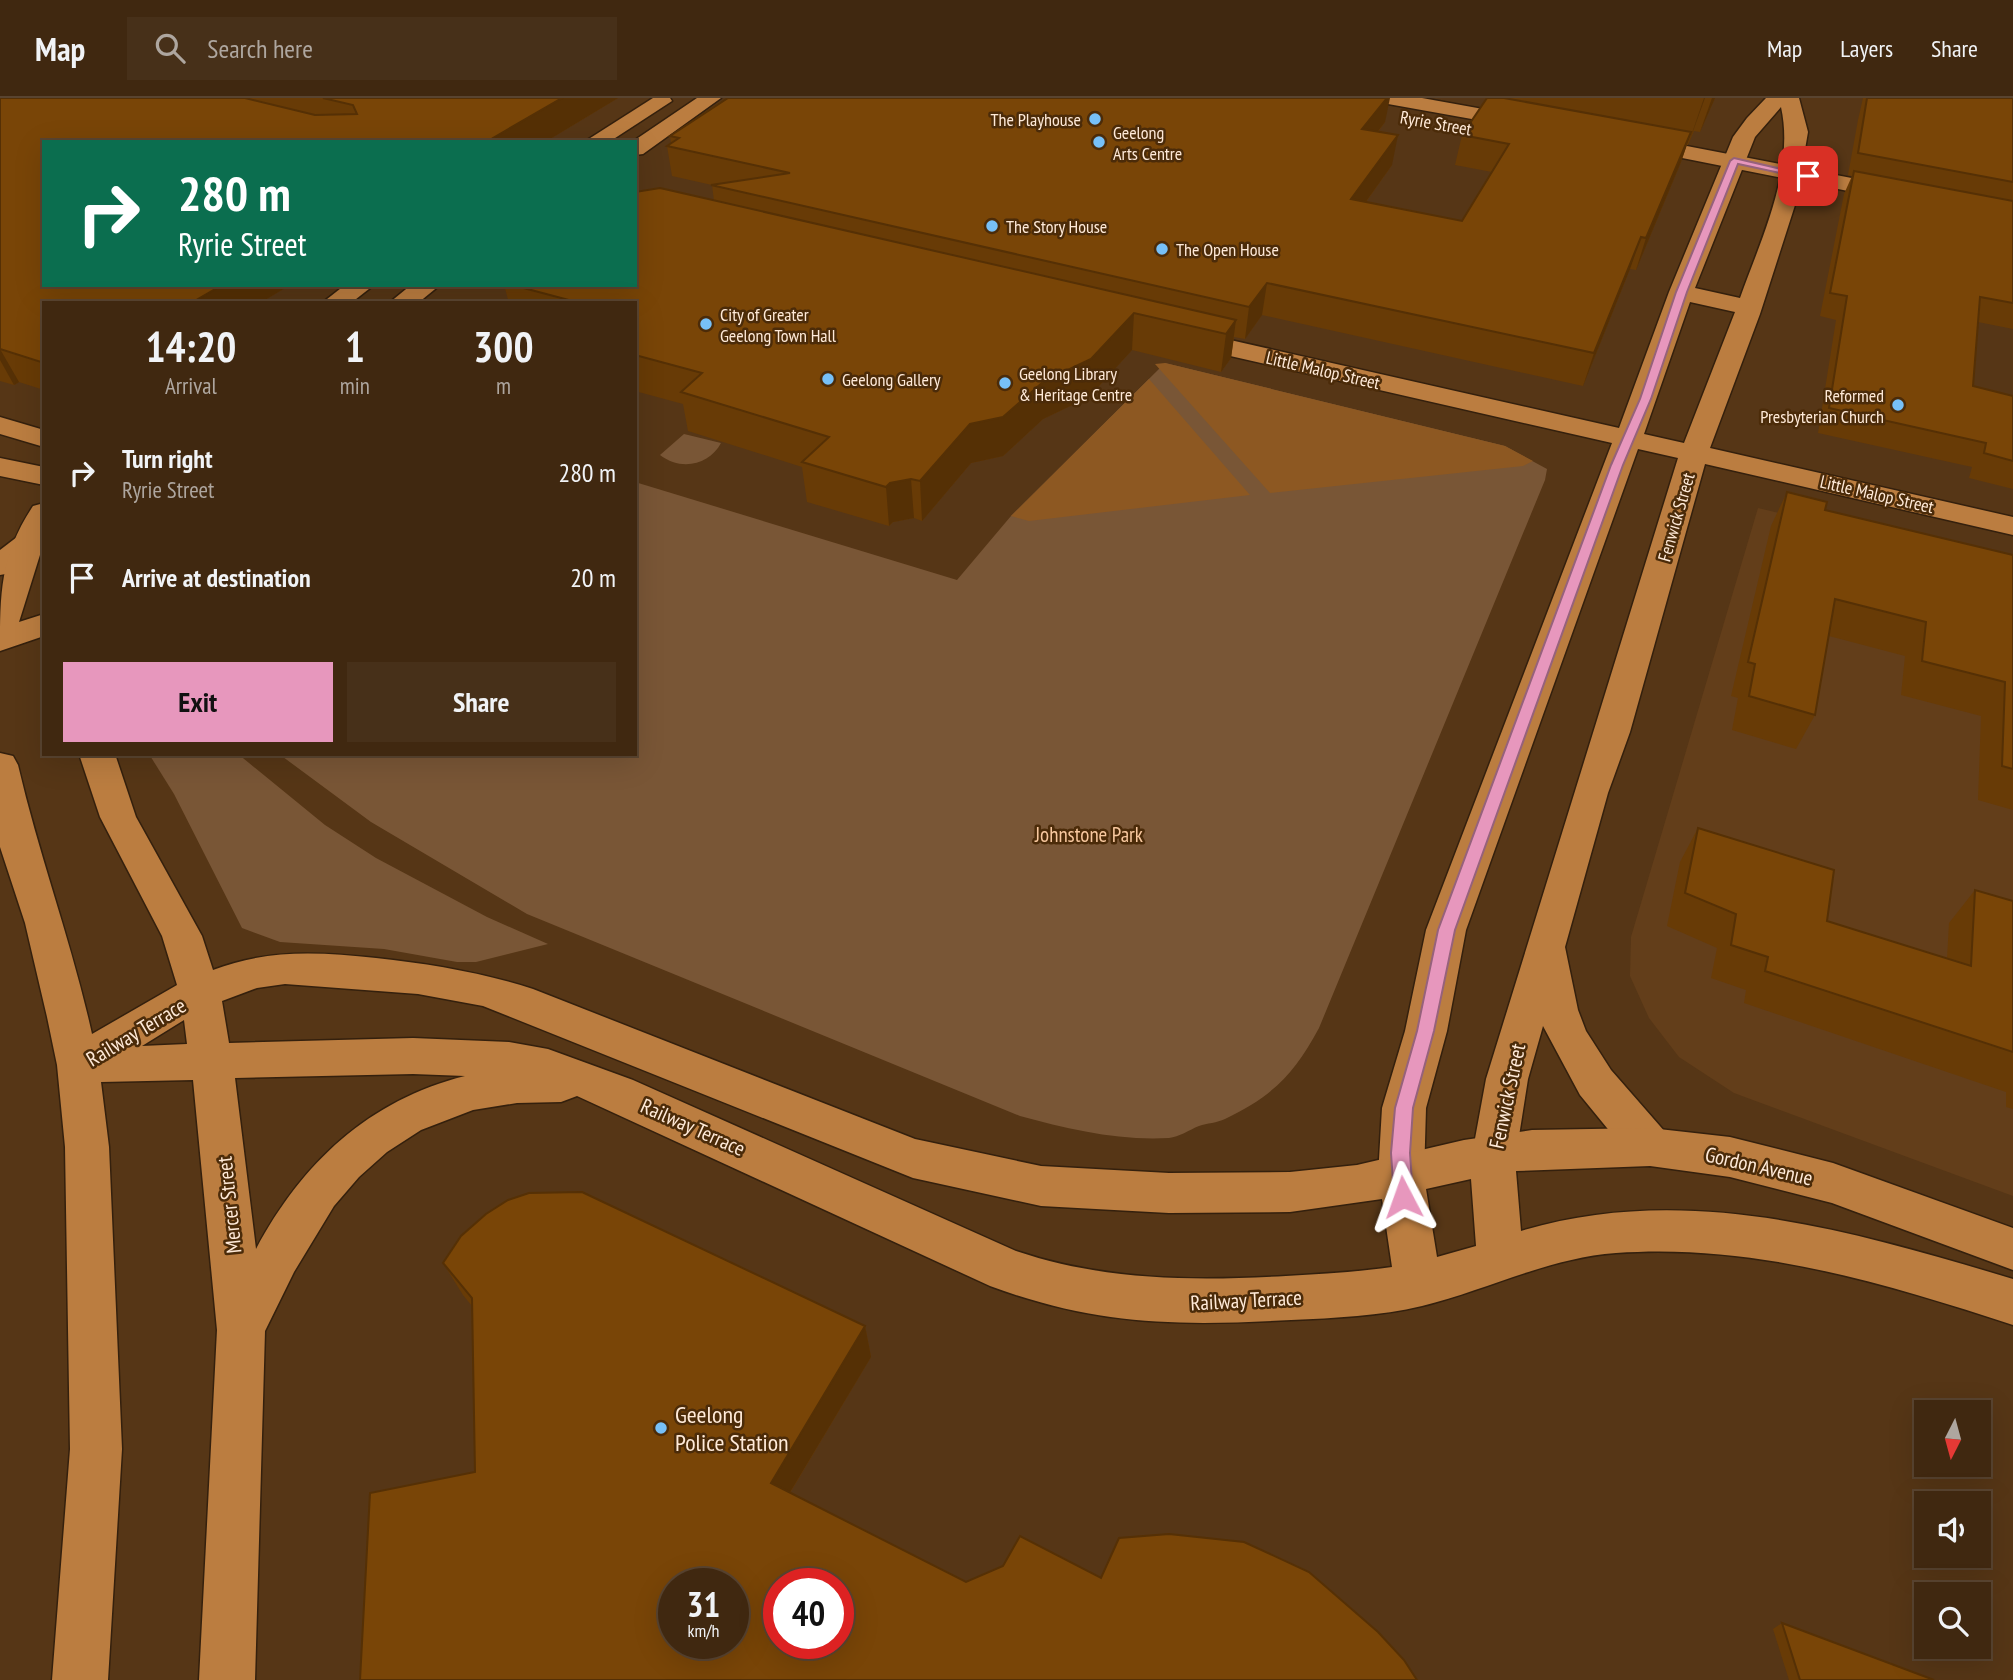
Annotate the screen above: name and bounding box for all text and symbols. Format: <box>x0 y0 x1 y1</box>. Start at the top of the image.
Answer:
search box <box>127 17 617 80</box>
text: Map <box>35 27 85 70</box>
icon: search <box>151 29 189 67</box>
text: Search here <box>207 32 313 65</box>
text: Map <box>1767 33 1802 64</box>
text: Layers <box>1840 33 1893 64</box>
text: Share <box>1931 33 1978 64</box>
street label: Ryrie Street <box>1398 105 1474 141</box>
place label: The Playhouse <box>990 108 1081 131</box>
marker: The Playhouse <box>1087 111 1103 127</box>
place label: Geelong Arts Centre <box>1113 121 1182 165</box>
marker: Geelong Arts Centre <box>1091 134 1107 150</box>
pin <box>1778 146 1838 206</box>
icon: arrive <box>1789 157 1827 195</box>
text: 280 m <box>178 161 291 225</box>
icon: right <box>63 168 154 259</box>
place label: The Story House <box>1006 215 1107 238</box>
marker: The Story House <box>984 218 1000 234</box>
text: Ryrie Street <box>178 223 307 265</box>
place label: The Open House <box>1176 238 1279 261</box>
marker: The Open House <box>1154 241 1170 257</box>
place label: City of Greater Geelong Town Hall <box>720 303 837 347</box>
marker: City of Greater Geelong Town Hall <box>698 316 714 332</box>
text: 14:20 <box>145 319 236 374</box>
text: 1 <box>345 319 365 374</box>
text: 300 <box>473 319 534 374</box>
street label: Little Malop Street <box>1264 346 1382 394</box>
place label: Geelong Library & Heritage Centre <box>1019 362 1132 406</box>
place label: Geelong Gallery <box>842 368 941 391</box>
text: Arrival <box>165 371 217 400</box>
text: min <box>340 371 370 400</box>
text: m <box>496 371 511 400</box>
marker: Geelong Gallery <box>820 371 836 387</box>
marker: Geelong Library & Heritage Centre <box>997 375 1013 391</box>
place label: Reformed Presbyterian Church <box>1760 384 1884 428</box>
marker: Reformed Presbyterian Church <box>1890 397 1906 413</box>
text: Turn right <box>122 442 213 475</box>
icon: right <box>63 454 101 492</box>
text: 280 m <box>558 456 616 489</box>
street label: Fenwick Street <box>1652 470 1700 564</box>
street label: Little Malop Street <box>1818 470 1936 518</box>
text: Ryrie Street <box>122 475 214 504</box>
icon: arrive <box>63 559 101 597</box>
text: Arrive at destination <box>122 561 311 594</box>
text: 20 m <box>570 561 616 594</box>
button: Exit <box>63 662 333 742</box>
button: Share <box>347 662 616 742</box>
park label: Johnstone Park <box>1034 821 1143 848</box>
street label: Railway Terrace <box>81 992 191 1072</box>
street label: Fenwick Street <box>1483 1041 1531 1151</box>
street label: Railway Terrace <box>637 1092 749 1162</box>
street label: Gordon Avenue <box>1703 1141 1815 1191</box>
street label: Mercer Street <box>210 1155 248 1255</box>
position arrow <box>1366 1160 1440 1234</box>
street label: Railway Terrace <box>1190 1284 1302 1316</box>
place label: Geelong Police Station <box>675 1399 789 1458</box>
north arrow <box>1914 1400 1992 1477</box>
map controls <box>1914 1400 1991 1659</box>
marker: Geelong Police Station <box>653 1420 669 1436</box>
button: sound <box>1914 1491 1991 1568</box>
speed limit sign: 40 <box>763 1568 854 1659</box>
text: 31 <box>687 1581 720 1627</box>
button: search <box>1914 1582 1991 1659</box>
text: km/h <box>688 1619 719 1642</box>

